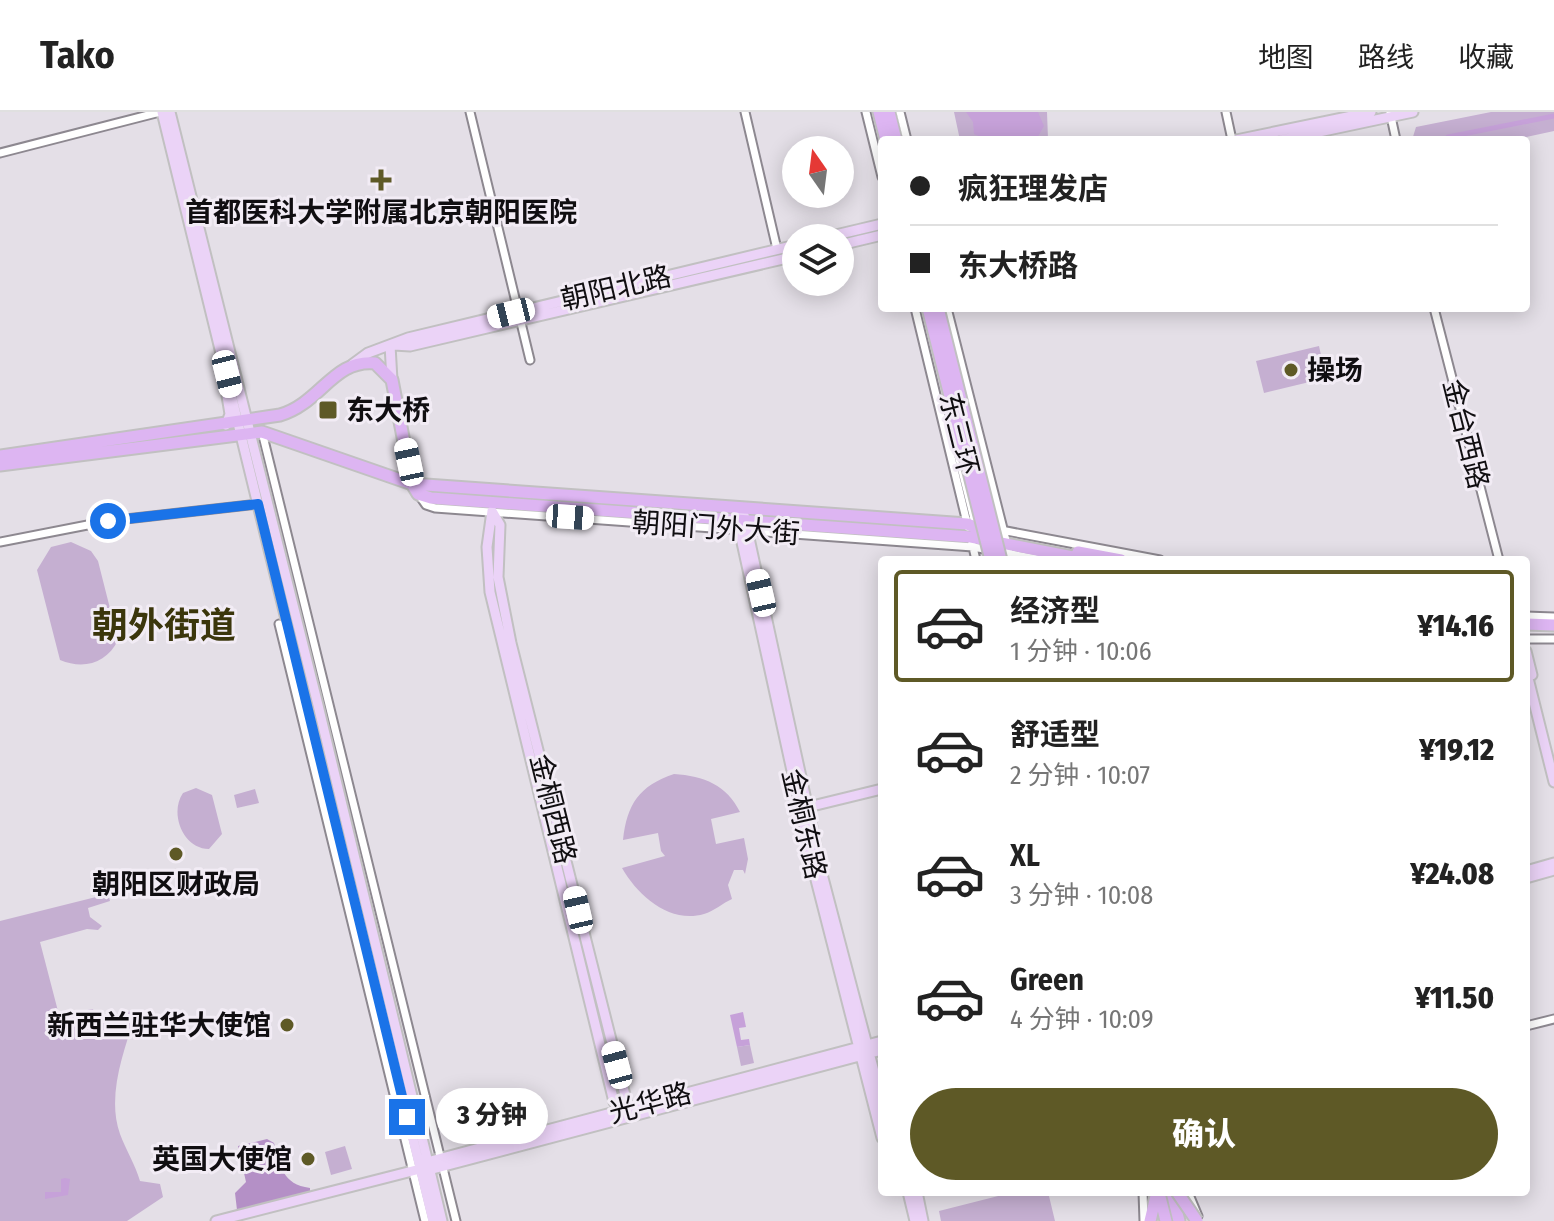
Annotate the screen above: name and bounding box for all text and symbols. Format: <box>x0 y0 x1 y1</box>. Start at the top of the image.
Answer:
text: Tako <box>40 32 115 78</box>
text: 地图 <box>1258 41 1314 74</box>
text: 路线 <box>1358 41 1414 74</box>
text: 收藏 <box>1458 41 1514 74</box>
north arrow <box>782 136 854 208</box>
map controls <box>782 136 854 296</box>
marker: 首都医科大学附属北京朝阳医院 <box>370 169 392 191</box>
text: 疯狂理发店 <box>958 171 1108 207</box>
place label: 首都医科大学附属北京朝阳医院 <box>185 196 577 229</box>
button: layers <box>782 224 854 296</box>
text: 东大桥路 <box>958 248 1078 284</box>
street label: 朝阳北路 <box>558 259 674 317</box>
car <box>485 296 537 330</box>
car <box>210 348 244 400</box>
place label: 操场 <box>1307 354 1363 387</box>
marker: 操场 <box>1282 361 1300 379</box>
street label: 金台西路 <box>1436 376 1496 492</box>
street label: 东三环 <box>933 389 985 479</box>
place label: 东大桥 <box>346 394 430 427</box>
marker: 东大桥 <box>317 399 339 421</box>
car <box>392 436 426 488</box>
route start <box>90 503 126 539</box>
car <box>545 503 595 531</box>
street label: 朝阳门外大街 <box>631 506 801 550</box>
car <box>744 567 778 619</box>
icon: car <box>914 590 986 662</box>
text: 经济型 <box>1010 593 1100 629</box>
district label: 朝外街道 <box>92 604 236 648</box>
text: ¥14.16 <box>1418 608 1494 644</box>
text: 1 分钟 · 10:06 <box>1010 636 1152 667</box>
icon: car <box>914 714 986 786</box>
text: 舒适型 <box>1010 717 1100 753</box>
text: ¥19.12 <box>1419 732 1494 768</box>
street label: 金桐西路 <box>523 751 583 867</box>
text: 2 分钟 · 10:07 <box>1010 760 1150 791</box>
street label: 金桐东路 <box>775 766 833 882</box>
icon: car <box>914 838 986 910</box>
text: XL <box>1010 838 1040 874</box>
marker: 朝阳区财政局 <box>167 845 185 863</box>
text: ¥24.08 <box>1410 856 1494 892</box>
place label: 朝阳区财政局 <box>92 868 260 901</box>
text: 3 分钟 · 10:08 <box>1010 880 1153 911</box>
car <box>561 884 595 936</box>
icon: car <box>914 962 986 1034</box>
text: Green <box>1010 962 1084 998</box>
text: ¥11.50 <box>1415 980 1494 1016</box>
text: 4 分钟 · 10:09 <box>1010 1004 1154 1035</box>
place label: 新西兰驻华大使馆 <box>47 1009 271 1042</box>
marker: 新西兰驻华大使馆 <box>278 1016 296 1034</box>
car <box>599 1039 635 1091</box>
street label: 光华路 <box>605 1076 695 1130</box>
button: 确认 <box>910 1088 1498 1180</box>
callout: 3 分钟 <box>435 1089 547 1145</box>
route end <box>389 1099 425 1135</box>
text: 3 分钟 <box>457 1100 527 1131</box>
place label: 英国大使馆 <box>152 1143 292 1176</box>
marker: 英国大使馆 <box>299 1150 317 1168</box>

